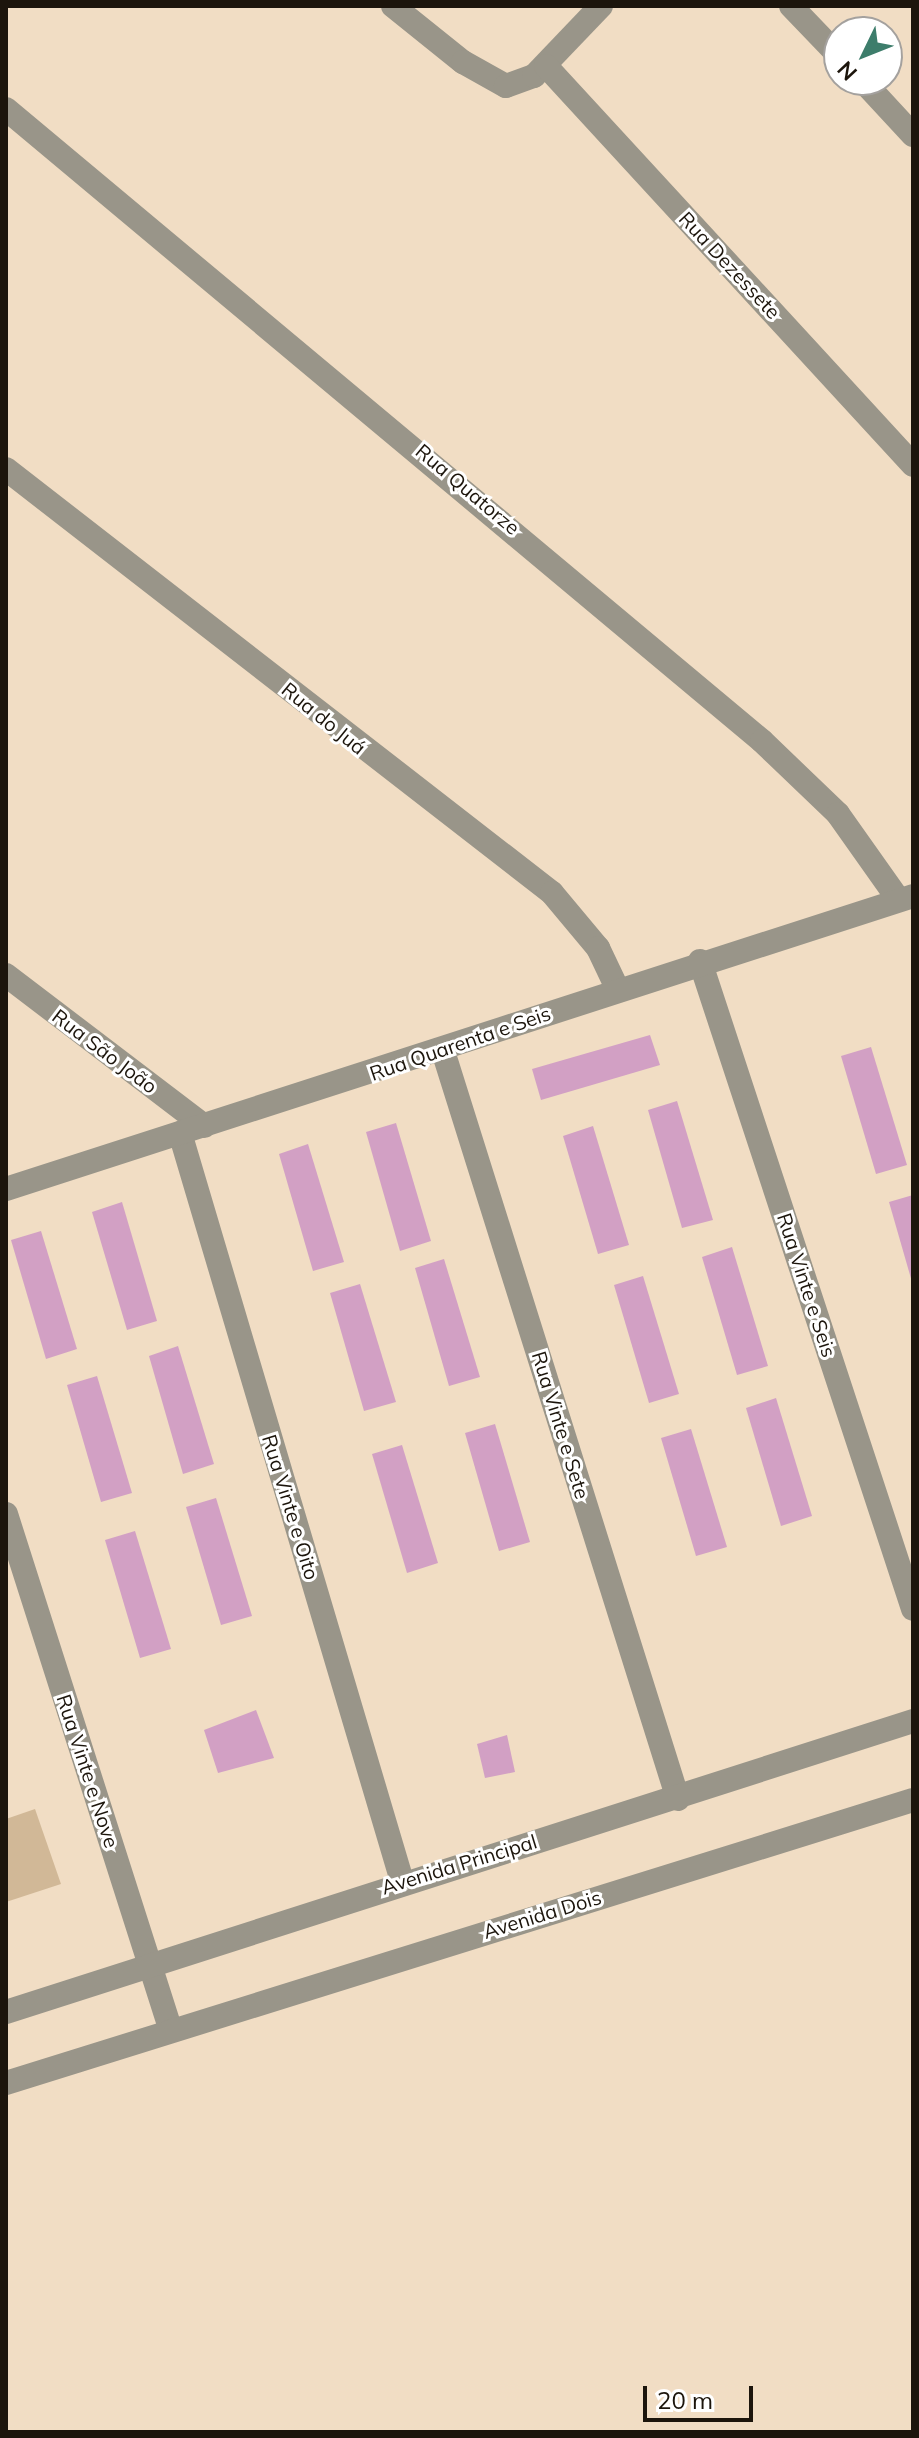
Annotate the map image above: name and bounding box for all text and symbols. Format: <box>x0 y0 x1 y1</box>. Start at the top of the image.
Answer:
north arrow <box>823 16 903 96</box>
text: N <box>831 55 863 87</box>
street label: Rua Dezessete <box>674 206 786 324</box>
street label: Rua Quatorze <box>411 439 525 539</box>
street label: Rua do Juá <box>277 677 371 759</box>
street label: Rua Quarenta e Seis <box>366 1001 554 1085</box>
street label: Rua São João <box>48 1004 162 1098</box>
street label: Rua Vinte e Seis <box>772 1210 842 1360</box>
street label: Rua Vinte e Sete <box>527 1348 595 1502</box>
street label: Rua Vinte e Oito <box>258 1431 324 1583</box>
street label: Rua Vinte e Nove <box>52 1691 124 1851</box>
street label: Avenida Principal <box>378 1829 540 1899</box>
street label: Avenida Dois <box>480 1885 604 1943</box>
scale bar <box>647 2370 757 2420</box>
text: 20 m <box>657 2385 713 2415</box>

